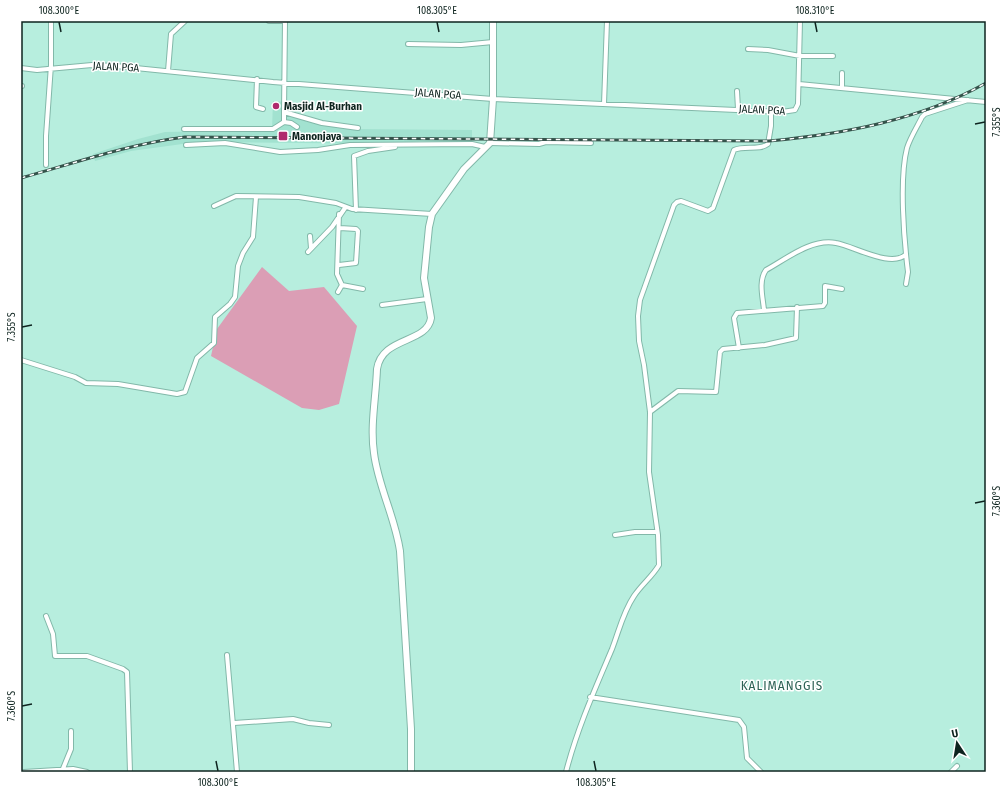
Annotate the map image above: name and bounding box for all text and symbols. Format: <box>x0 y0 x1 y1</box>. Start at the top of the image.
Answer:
text: 108.300°E <box>39 5 80 17</box>
text: 108.305°E <box>417 5 457 17</box>
text: 108.310°E <box>795 5 835 17</box>
street label: JALAN PGA <box>92 59 140 75</box>
street label: JALAN PGA <box>414 86 462 102</box>
place label: Masjid Al-Burhan <box>284 100 362 113</box>
marker: Masjid Al-Burhan <box>271 101 281 111</box>
street label: JALAN PGA <box>738 102 786 118</box>
text: 7.355°S <box>991 107 1003 137</box>
marker: Manonjaya <box>277 130 289 142</box>
place label: Manonjaya <box>292 130 342 143</box>
text: 7.355°S <box>6 312 18 342</box>
text: 7.360°S <box>991 486 1003 516</box>
district label: KALIMANGGIS <box>741 678 823 693</box>
text: 7.360°S <box>6 691 18 721</box>
north arrow <box>937 723 977 763</box>
text: U <box>951 727 960 741</box>
text: 108.300°E <box>198 777 239 789</box>
text: 108.305°E <box>576 777 616 789</box>

